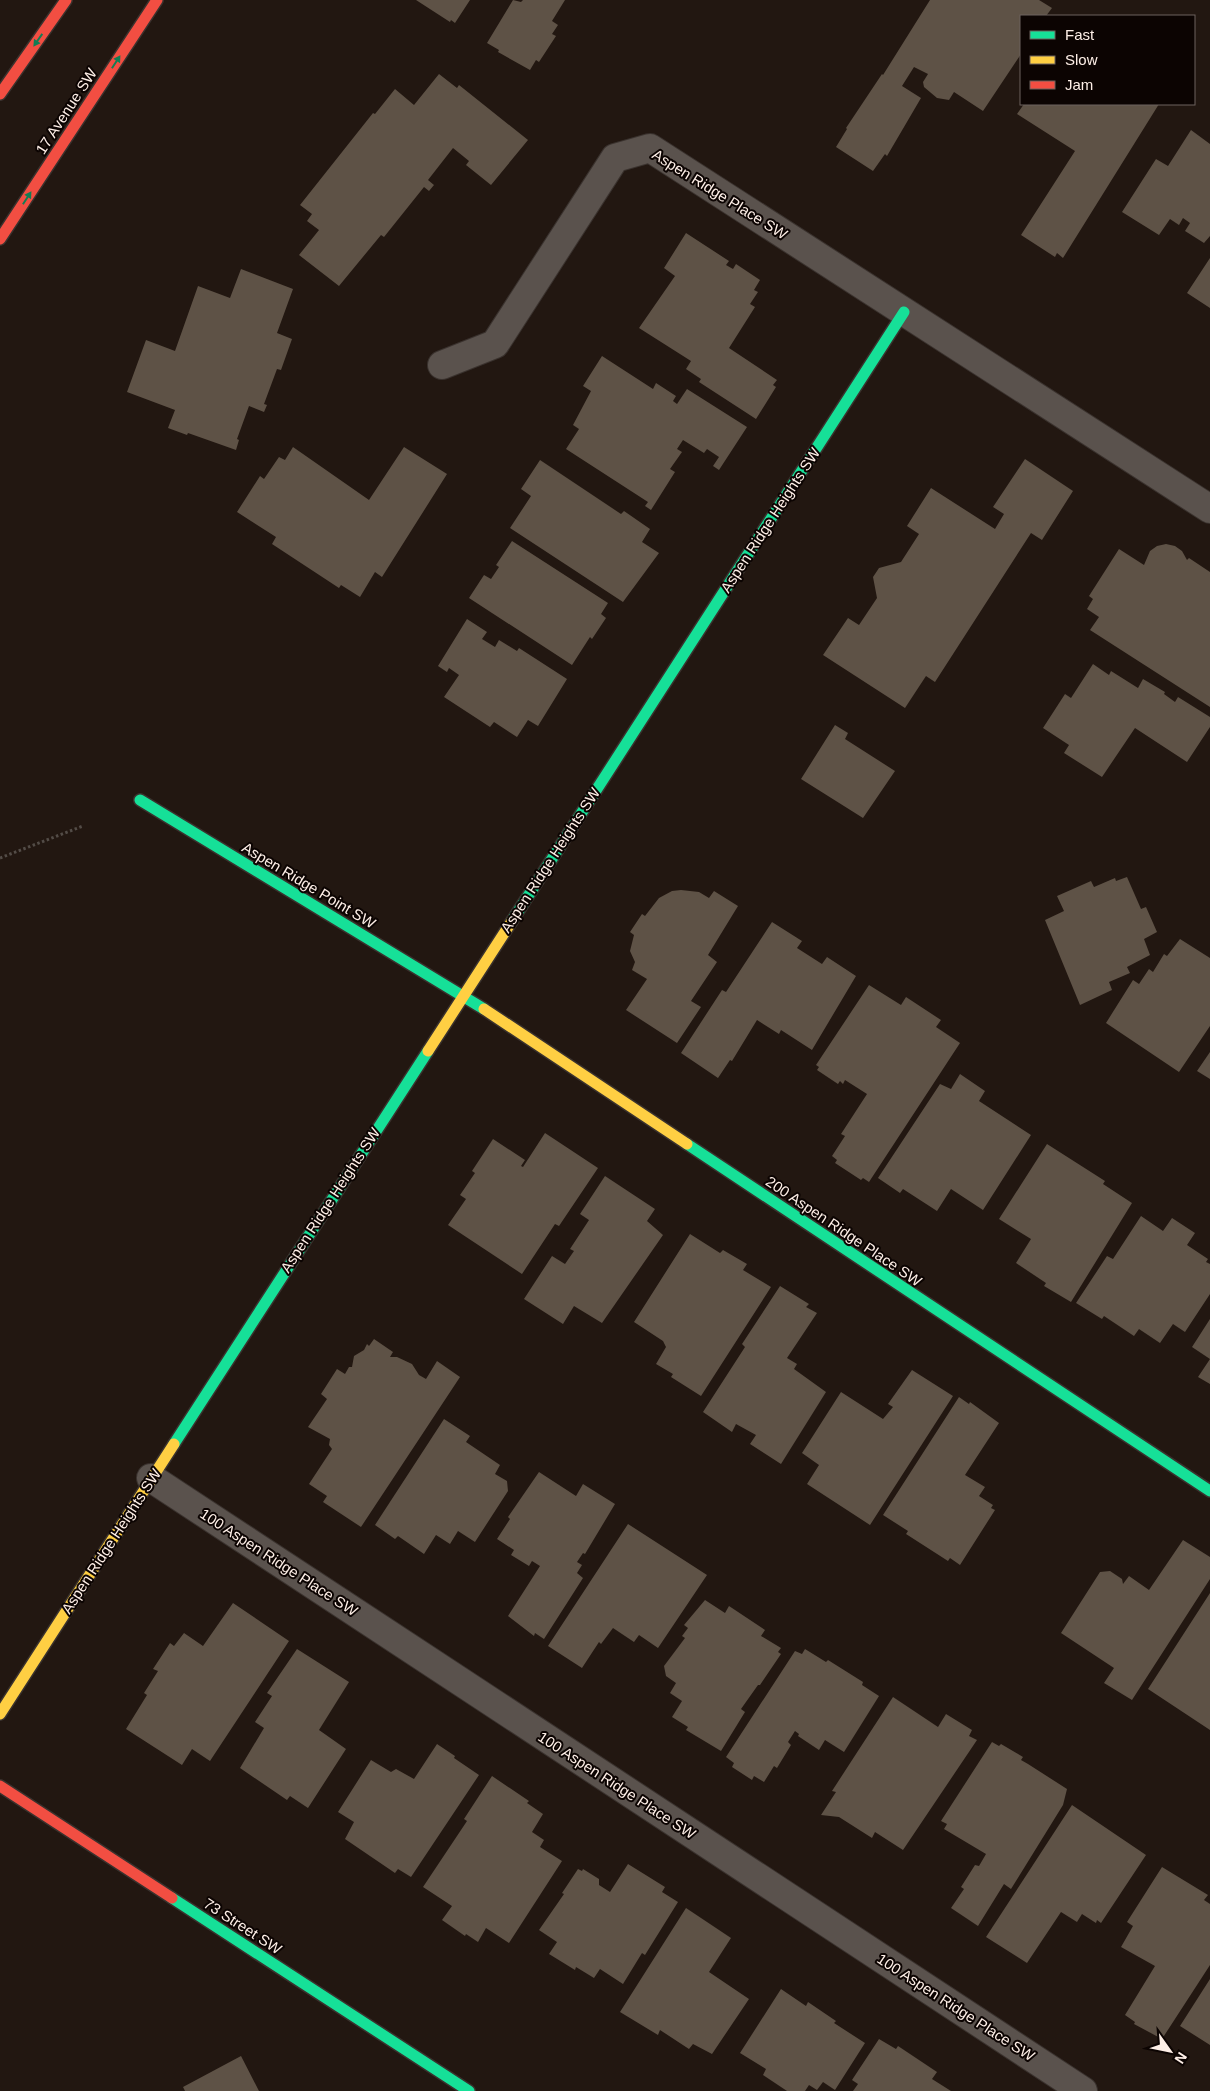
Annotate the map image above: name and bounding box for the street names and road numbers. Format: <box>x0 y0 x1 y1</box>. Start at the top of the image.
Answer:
street label: 17 Avenue SW <box>32 64 101 157</box>
street label: Aspen Ridge Place SW <box>649 145 791 243</box>
street label: Aspen Ridge Heights SW <box>717 444 824 596</box>
street label: Aspen Ridge Heights SW <box>497 784 604 936</box>
street label: Aspen Ridge Point SW <box>239 838 379 932</box>
street label: Aspen Ridge Heights SW <box>277 1124 384 1276</box>
street label: 200 Aspen Ridge Place SW <box>763 1172 926 1290</box>
street label: Aspen Ridge Heights SW <box>58 1465 165 1617</box>
street label: 100 Aspen Ridge Place SW <box>197 1505 362 1620</box>
street label: 100 Aspen Ridge Place SW <box>535 1728 700 1843</box>
street label: 73 Street SW <box>201 1895 286 1958</box>
street label: 100 Aspen Ridge Place SW <box>874 1950 1039 2065</box>

